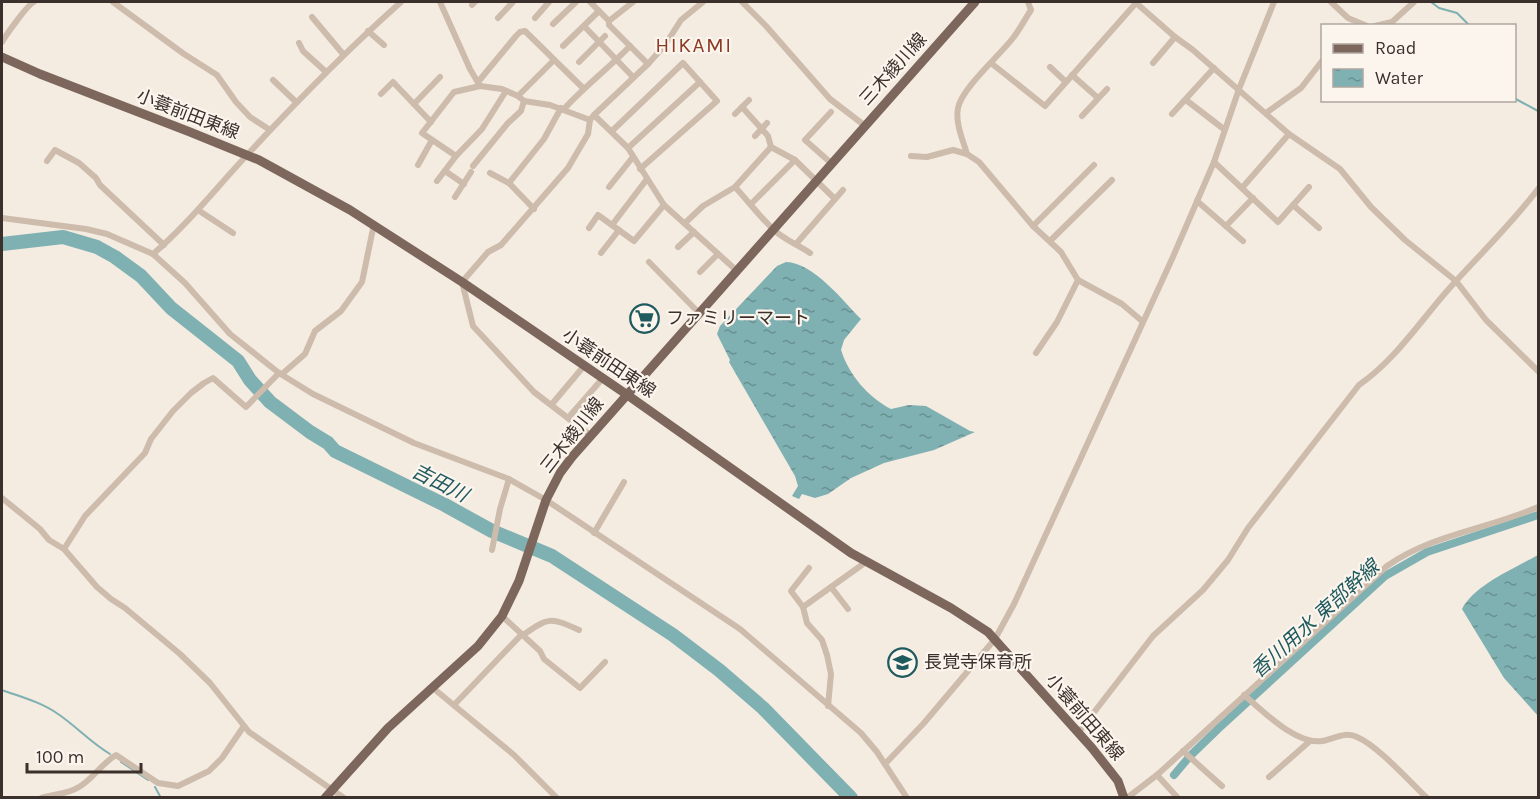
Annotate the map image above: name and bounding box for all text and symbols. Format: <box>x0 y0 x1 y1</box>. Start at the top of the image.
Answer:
legend <box>1321 24 1516 102</box>
street label: 三木綾川線 <box>855 28 931 110</box>
district label: HIKAMI <box>655 33 733 57</box>
text: Road <box>1375 37 1416 59</box>
text: Water <box>1375 67 1423 89</box>
street label: 小蓑前田東線 <box>134 84 242 144</box>
supermarket icon: ファミリーマート <box>629 302 661 334</box>
place label: ファミリーマート <box>666 307 810 329</box>
street label: 小蓑前田東線 <box>558 324 660 402</box>
street label: 三木綾川線 <box>536 393 608 477</box>
water label: 吉田川 <box>408 459 474 508</box>
water label: 香川用水 東部幹線 <box>1246 553 1386 683</box>
school or university icon: 長覚寺保育所 <box>887 646 919 678</box>
place label: 長覚寺保育所 <box>924 651 1032 673</box>
street label: 小蓑前田東線 <box>1041 669 1129 765</box>
scale bar <box>27 736 141 774</box>
text: 100 m <box>36 746 84 768</box>

